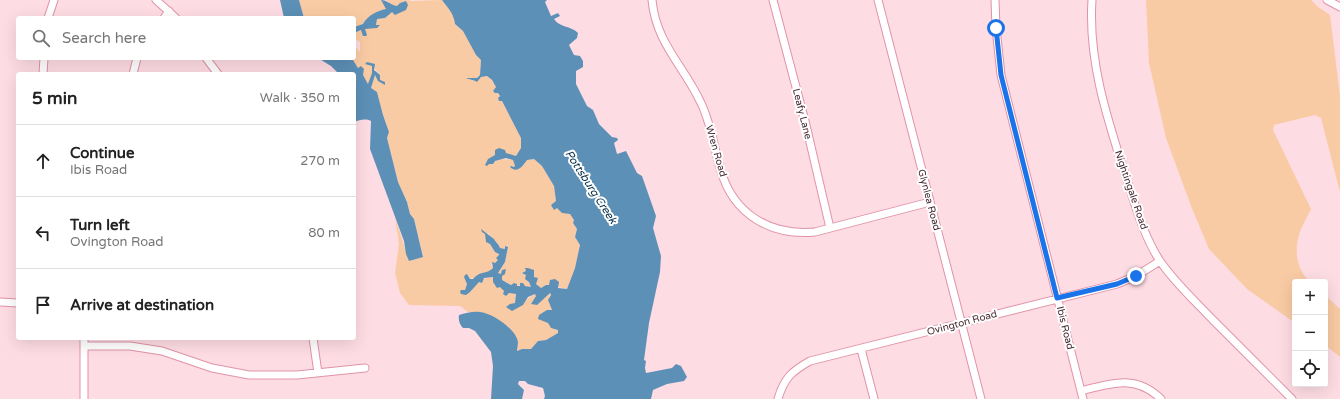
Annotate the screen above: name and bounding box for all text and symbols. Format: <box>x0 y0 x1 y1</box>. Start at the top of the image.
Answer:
search box <box>16 16 356 60</box>
route start <box>987 19 1005 37</box>
icon: search <box>30 27 52 49</box>
text: Search here <box>62 29 146 47</box>
street label: Leafy Lane <box>790 87 814 141</box>
text: 5 min <box>32 88 77 109</box>
text: Walk · 350 m <box>260 90 340 106</box>
street label: Wren Road <box>703 124 729 178</box>
text: Continue <box>70 144 134 162</box>
water label: Pottsburg Creek <box>562 148 620 227</box>
street label: Nightingale Road <box>1112 149 1150 231</box>
icon: ahead <box>32 150 54 172</box>
text: 270 m <box>300 153 340 169</box>
text: Ibis Road <box>70 162 127 178</box>
street label: Glynlea Road <box>915 168 943 232</box>
text: Turn left <box>70 216 130 234</box>
icon: left <box>32 222 54 244</box>
text: 80 m <box>308 225 340 241</box>
text: Ovington Road <box>70 234 164 250</box>
route end <box>1127 267 1145 285</box>
map controls <box>1292 279 1328 387</box>
button: + <box>1292 279 1328 315</box>
icon: arrive <box>32 294 54 316</box>
text: Arrive at destination <box>70 296 214 314</box>
street label: Ibis Road <box>1054 305 1076 351</box>
street label: Ovington Road <box>926 308 998 338</box>
button: − <box>1292 315 1328 351</box>
button: locate <box>1292 351 1328 387</box>

